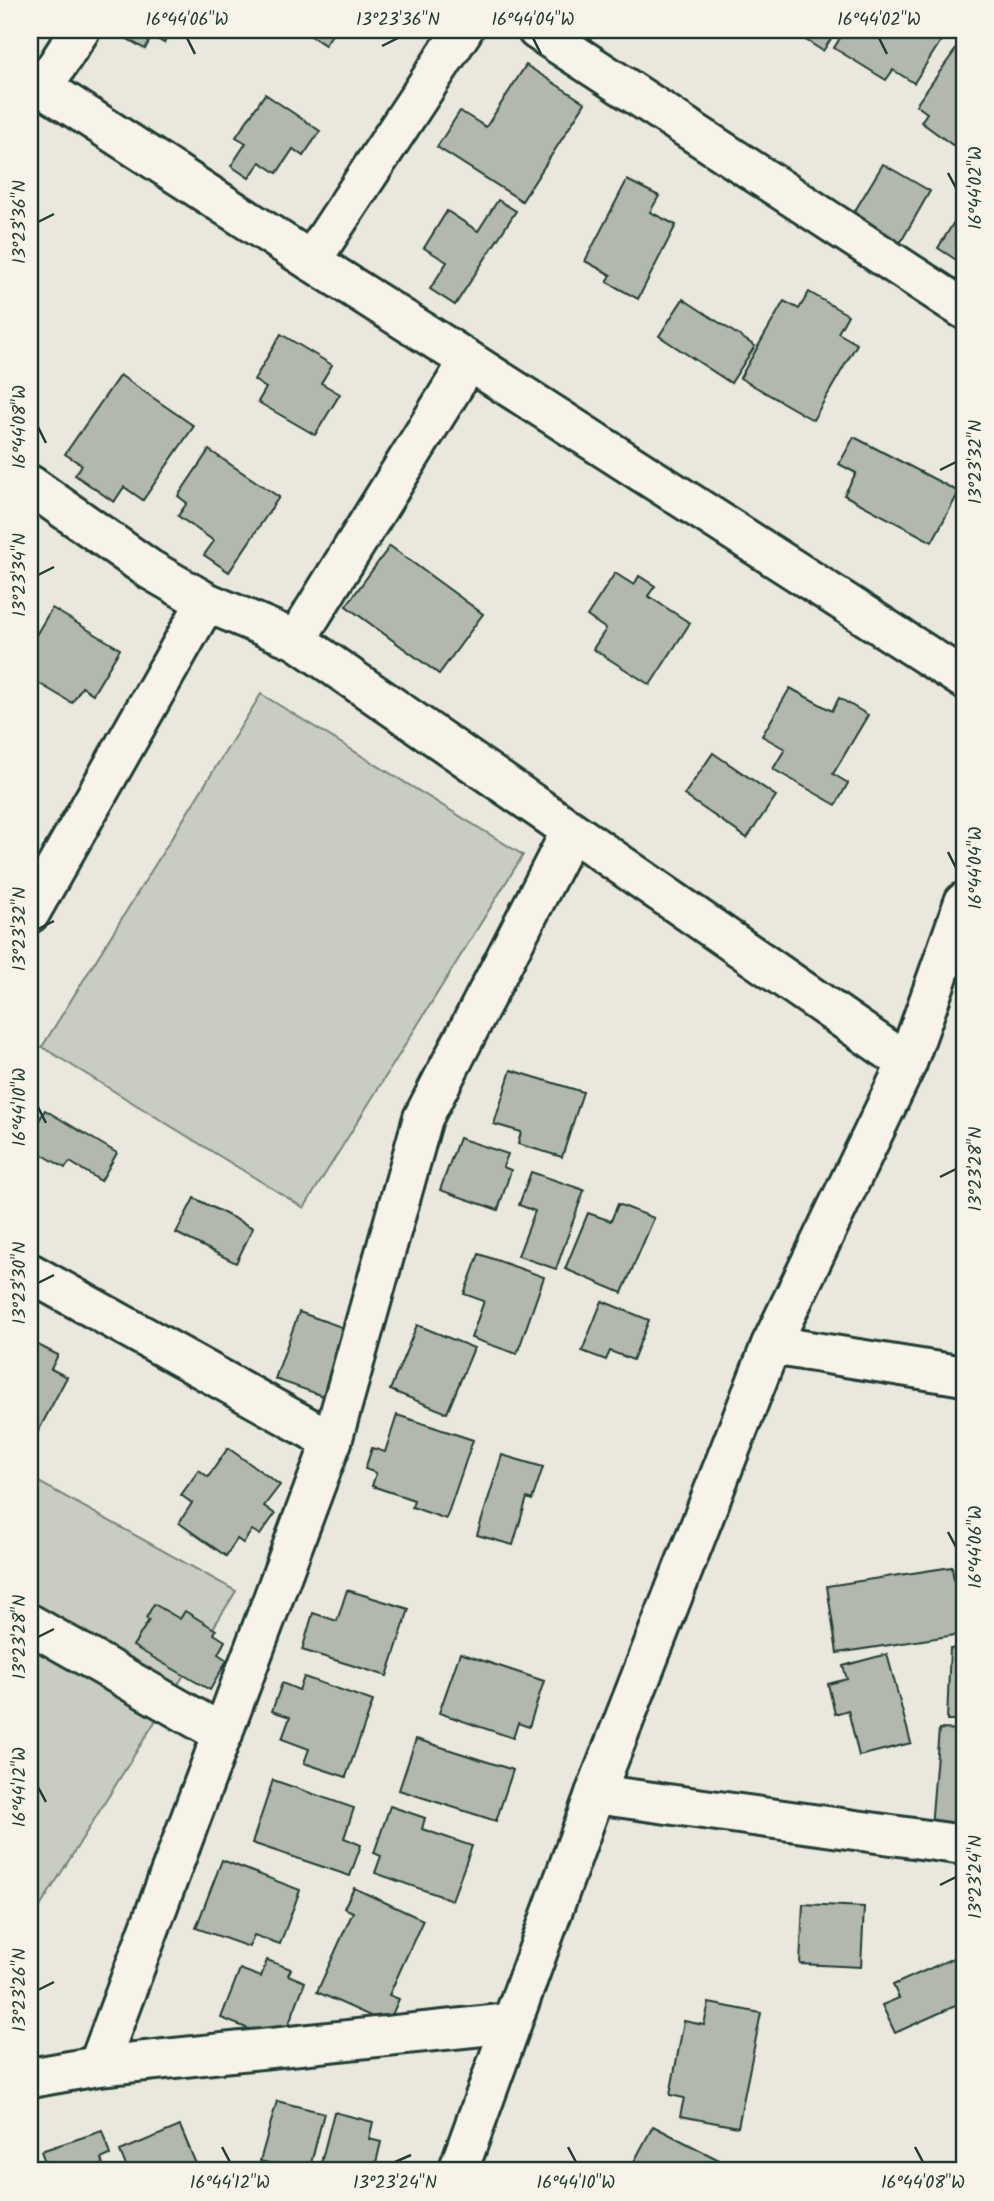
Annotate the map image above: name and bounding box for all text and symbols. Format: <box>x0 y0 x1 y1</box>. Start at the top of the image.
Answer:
text: 16°44'06"W <box>145 6 229 35</box>
text: 13°23'36"N <box>356 6 440 35</box>
text: 16°44'04"W <box>491 6 575 35</box>
text: 16°44'02"W <box>837 6 921 35</box>
text: 16°44'02"W <box>962 146 991 230</box>
text: 13°23'36"N <box>6 180 35 264</box>
text: 16°44'08"W <box>6 385 35 469</box>
text: 13°23'32"N <box>962 420 991 504</box>
text: 13°23'34"N <box>6 533 35 617</box>
text: 16°44'04"W <box>962 826 991 910</box>
text: 13°23'32"N <box>6 887 35 971</box>
text: 16°44'10"W <box>6 1068 35 1146</box>
text: 13°23'28"N <box>962 1127 991 1211</box>
text: 13°23'30"N <box>6 1242 35 1324</box>
text: 16°44'06"W <box>962 1505 991 1589</box>
text: 13°23'28"N <box>6 1595 35 1679</box>
text: 16°44'12"W <box>6 1747 35 1827</box>
text: 13°23'24"N <box>962 1835 991 1919</box>
text: 13°23'26"N <box>6 1948 35 2032</box>
text: 16°44'12"W <box>190 2169 270 2198</box>
text: 13°23'24"N <box>353 2169 437 2198</box>
text: 16°44'10"W <box>537 2169 615 2198</box>
text: 16°44'08"W <box>881 2169 965 2198</box>

